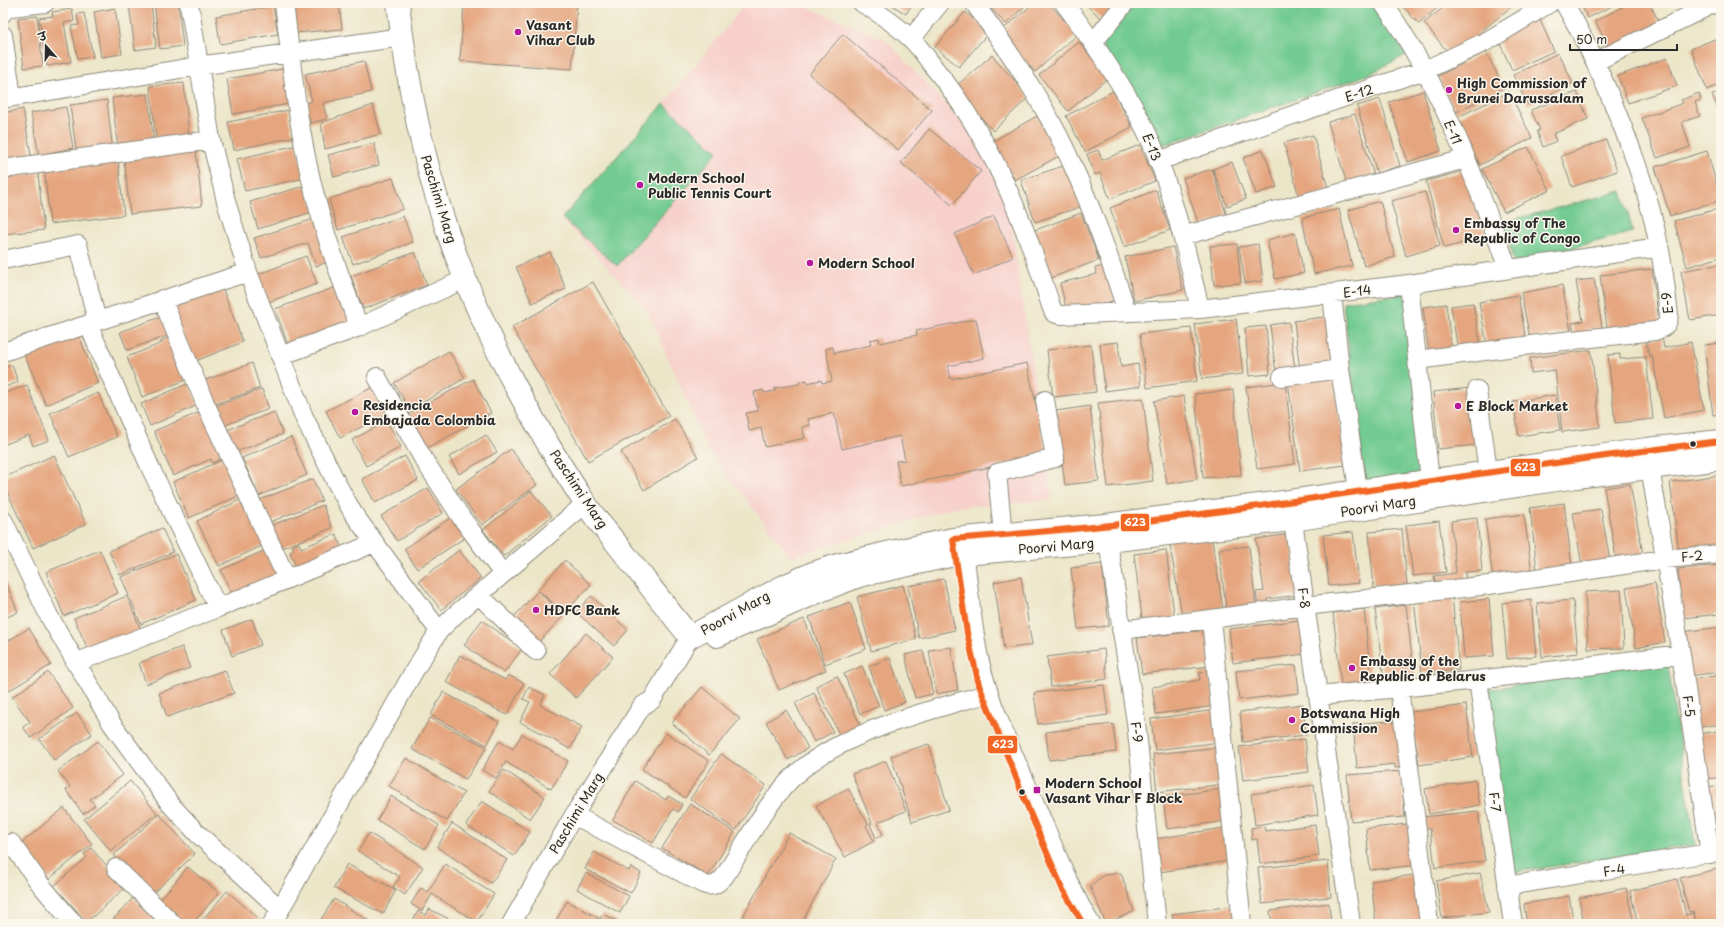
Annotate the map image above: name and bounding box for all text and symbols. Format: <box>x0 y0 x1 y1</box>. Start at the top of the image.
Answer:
place label: Vasant Vihar Club <box>526 15 596 49</box>
north arrow <box>26 26 66 66</box>
text: उ <box>35 26 50 46</box>
scale bar <box>1570 26 1677 52</box>
marker: Vasant Vihar Club <box>513 27 523 37</box>
text: 50 m <box>1576 30 1607 48</box>
place label: High Commission of Brunei Darussalam <box>1457 73 1587 107</box>
street label: E-12 <box>1342 79 1376 106</box>
marker: High Commission of Brunei Darussalam <box>1444 85 1454 95</box>
street label: E-11 <box>1440 117 1467 147</box>
street label: E-13 <box>1138 130 1167 164</box>
street label: Paschimi Marg <box>417 152 462 245</box>
place label: Modern School Public Tennis Court <box>648 168 772 202</box>
marker: Modern School Public Tennis Court <box>635 180 645 190</box>
place label: Embassy of The Republic of Congo <box>1464 213 1581 247</box>
marker: Embassy of The Republic of Congo <box>1451 225 1461 235</box>
place label: Modern School <box>818 253 915 272</box>
marker: Modern School <box>805 258 815 268</box>
street label: E-14 <box>1342 279 1372 302</box>
street label: E-9 <box>1656 291 1677 315</box>
place label: Residencia Embajada Colombia <box>363 395 496 429</box>
place label: E Block Market <box>1466 396 1568 415</box>
marker: E Block Market <box>1453 401 1463 411</box>
marker: Residencia Embajada Colombia <box>350 407 360 417</box>
unlabelled marker <box>1688 439 1698 449</box>
street label: Paschimi Marg <box>546 445 613 532</box>
line badge: 623 <box>1510 458 1541 477</box>
text: 623 <box>1514 458 1536 475</box>
street label: Poorvi Marg <box>1339 490 1417 521</box>
line badge: 623 <box>1120 513 1150 532</box>
text: 623 <box>1124 513 1146 530</box>
street label: Poorvi Marg <box>1017 533 1095 558</box>
street label: F-2 <box>1680 545 1704 566</box>
street label: Poorvi Marg <box>697 586 773 639</box>
street label: F-8 <box>1293 586 1316 610</box>
place label: HDFC Bank <box>544 600 620 619</box>
marker: HDFC Bank <box>531 605 541 615</box>
place label: Embassy of the Republic of Belarus <box>1360 651 1486 685</box>
marker: Embassy of the Republic of Belarus <box>1347 663 1357 673</box>
street label: F-5 <box>1679 694 1700 718</box>
place label: Botswana High Commission <box>1300 703 1400 737</box>
marker: Botswana High Commission <box>1287 715 1297 725</box>
street label: F-9 <box>1127 720 1148 744</box>
line badge: 623 <box>987 735 1018 754</box>
text: 623 <box>992 735 1014 752</box>
street label: Paschimi Marg <box>544 769 607 857</box>
place label: Modern School Vasant Vihar F Block <box>1045 773 1183 807</box>
marker: Modern School Vasant Vihar F Block <box>1032 785 1042 795</box>
unlabelled marker <box>1017 787 1027 797</box>
street label: F-7 <box>1485 791 1506 814</box>
street label: F-4 <box>1602 858 1626 881</box>

